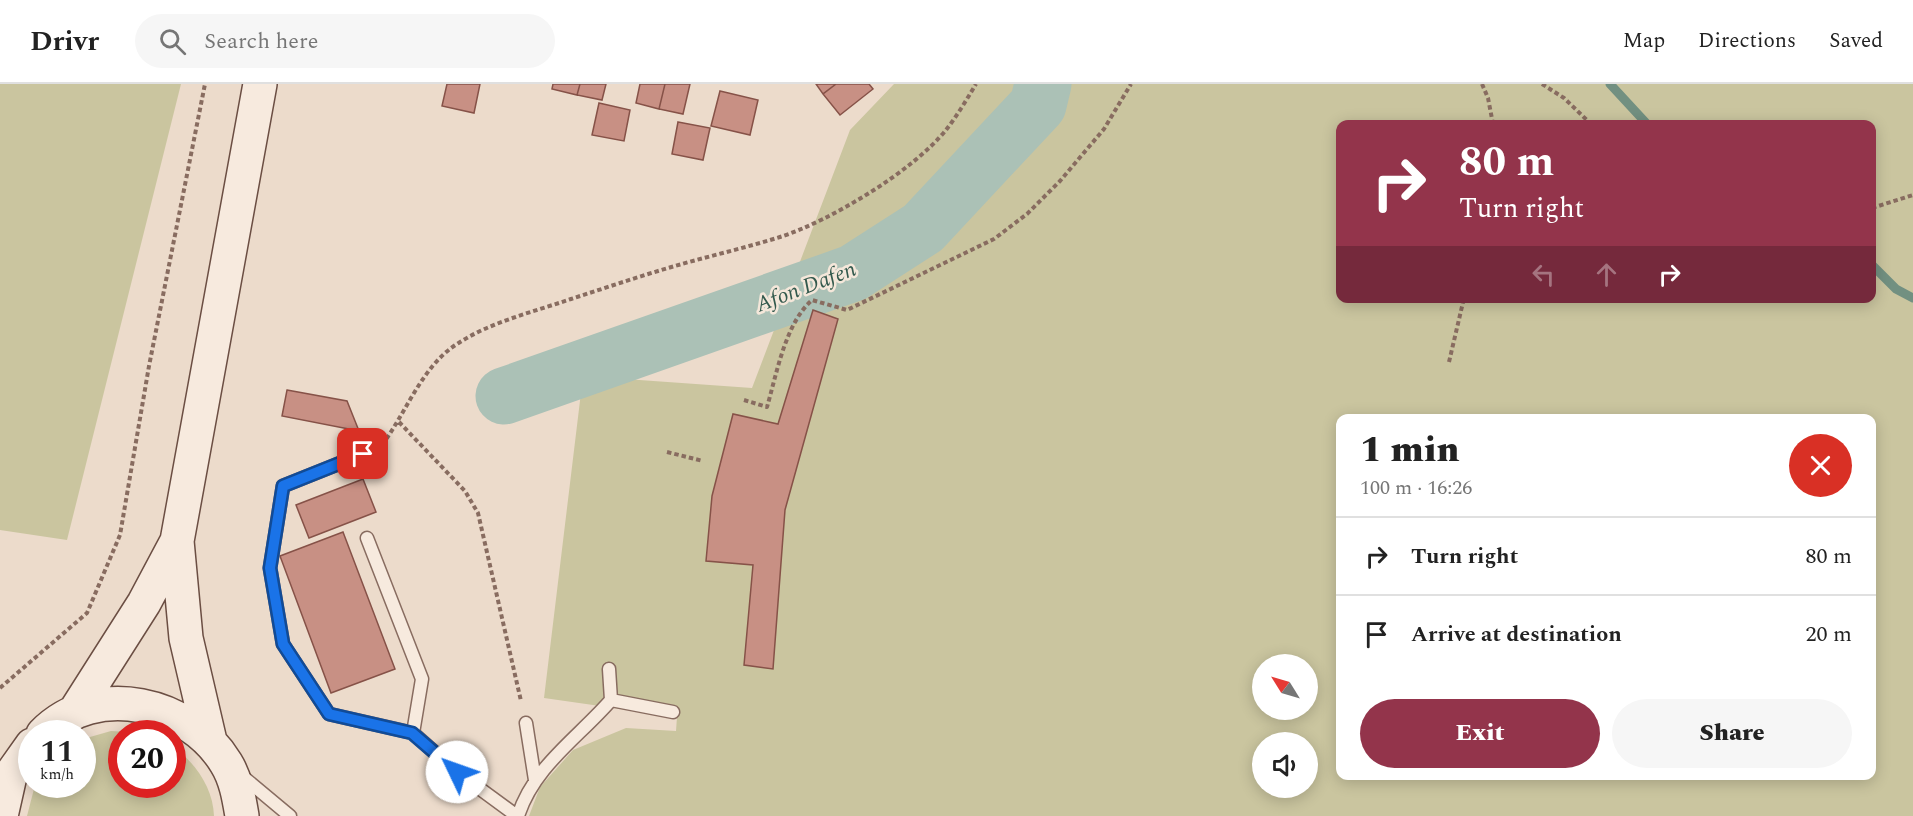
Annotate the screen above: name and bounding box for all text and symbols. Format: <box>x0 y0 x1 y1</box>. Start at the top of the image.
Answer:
search box <box>135 14 555 68</box>
text: Drivr <box>30 20 99 63</box>
icon: search <box>156 25 189 58</box>
text: Search here <box>204 25 318 58</box>
text: Map <box>1623 25 1665 57</box>
text: Directions <box>1698 25 1796 57</box>
text: Saved <box>1829 25 1883 57</box>
text: 80 m <box>1459 131 1554 194</box>
icon: right <box>1360 144 1438 222</box>
text: Turn right <box>1459 188 1584 230</box>
water label: Afon Dafen <box>750 253 861 322</box>
icon: left <box>1527 258 1560 291</box>
icon: ahead <box>1590 258 1623 291</box>
icon: right <box>1653 258 1686 291</box>
text: 1 min <box>1360 423 1460 478</box>
pin <box>337 428 388 479</box>
button: close <box>1789 434 1852 497</box>
icon: arrive <box>346 437 379 470</box>
text: 100 m · 16:26 <box>1360 473 1472 503</box>
icon: right <box>1360 540 1393 573</box>
text: Turn right <box>1411 540 1518 573</box>
text: 80 m <box>1806 540 1852 573</box>
icon: arrive <box>1360 618 1393 651</box>
text: Arrive at destination <box>1411 618 1622 651</box>
text: 20 m <box>1806 618 1852 651</box>
north arrow <box>1252 654 1318 720</box>
map controls <box>1252 654 1318 798</box>
button: Exit <box>1360 699 1600 768</box>
button: Share <box>1612 699 1852 768</box>
speed limit sign: 20 <box>108 720 186 798</box>
text: 11 <box>40 729 74 775</box>
button: sound <box>1252 732 1318 798</box>
position arrow <box>425 740 489 804</box>
text: km/h <box>40 763 74 786</box>

